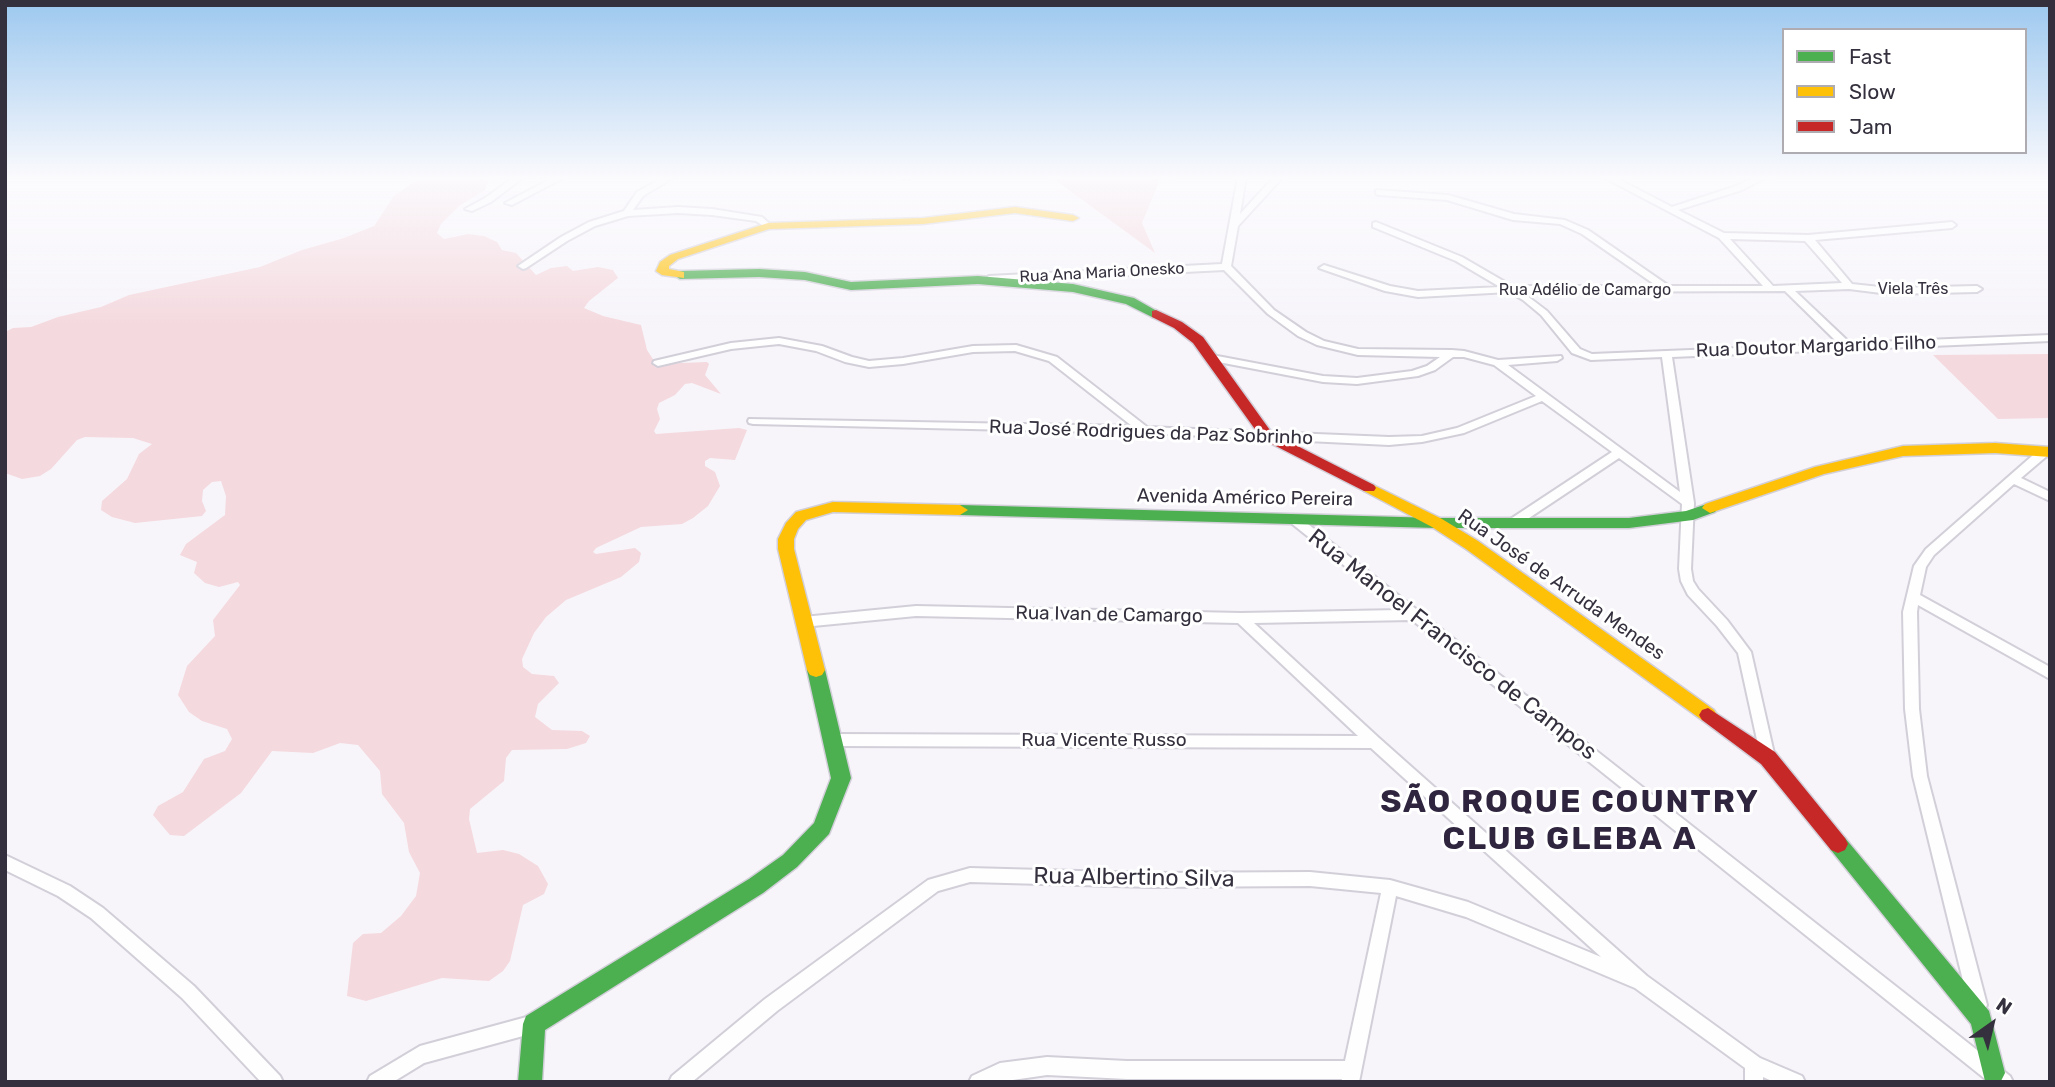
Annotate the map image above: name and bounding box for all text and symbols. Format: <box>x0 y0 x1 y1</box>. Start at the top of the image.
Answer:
legend <box>1782 28 2027 154</box>
text: Fast <box>1849 44 1891 69</box>
text: Slow <box>1849 79 1896 104</box>
text: Jam <box>1849 114 1893 139</box>
street label: Rua Ana Maria Onesko <box>1019 259 1185 287</box>
street label: Viela Três <box>1878 279 1948 299</box>
street label: Rua Adélio de Camargo <box>1499 280 1671 300</box>
street label: Rua Doutor Margarido Filho <box>1695 331 1937 363</box>
street label: Rua José Rodrigues da Paz Sobrinho <box>989 416 1313 450</box>
street label: Avenida Américo Pereira <box>1137 485 1353 511</box>
street label: Rua José de Arruda Mendes <box>1453 505 1669 665</box>
street label: Rua Manoel Francisco de Campos <box>1302 524 1602 766</box>
street label: Rua Ivan de Camargo <box>1015 602 1203 628</box>
street label: Rua Vicente Russo <box>1021 730 1187 752</box>
district label: SÃO ROQUE COUNTRY CLUB GLEBA A <box>1382 784 1758 859</box>
street label: Rua Albertino Silva <box>1033 862 1235 894</box>
north arrow <box>1957 989 2027 1059</box>
text: N <box>1992 993 2016 1020</box>

